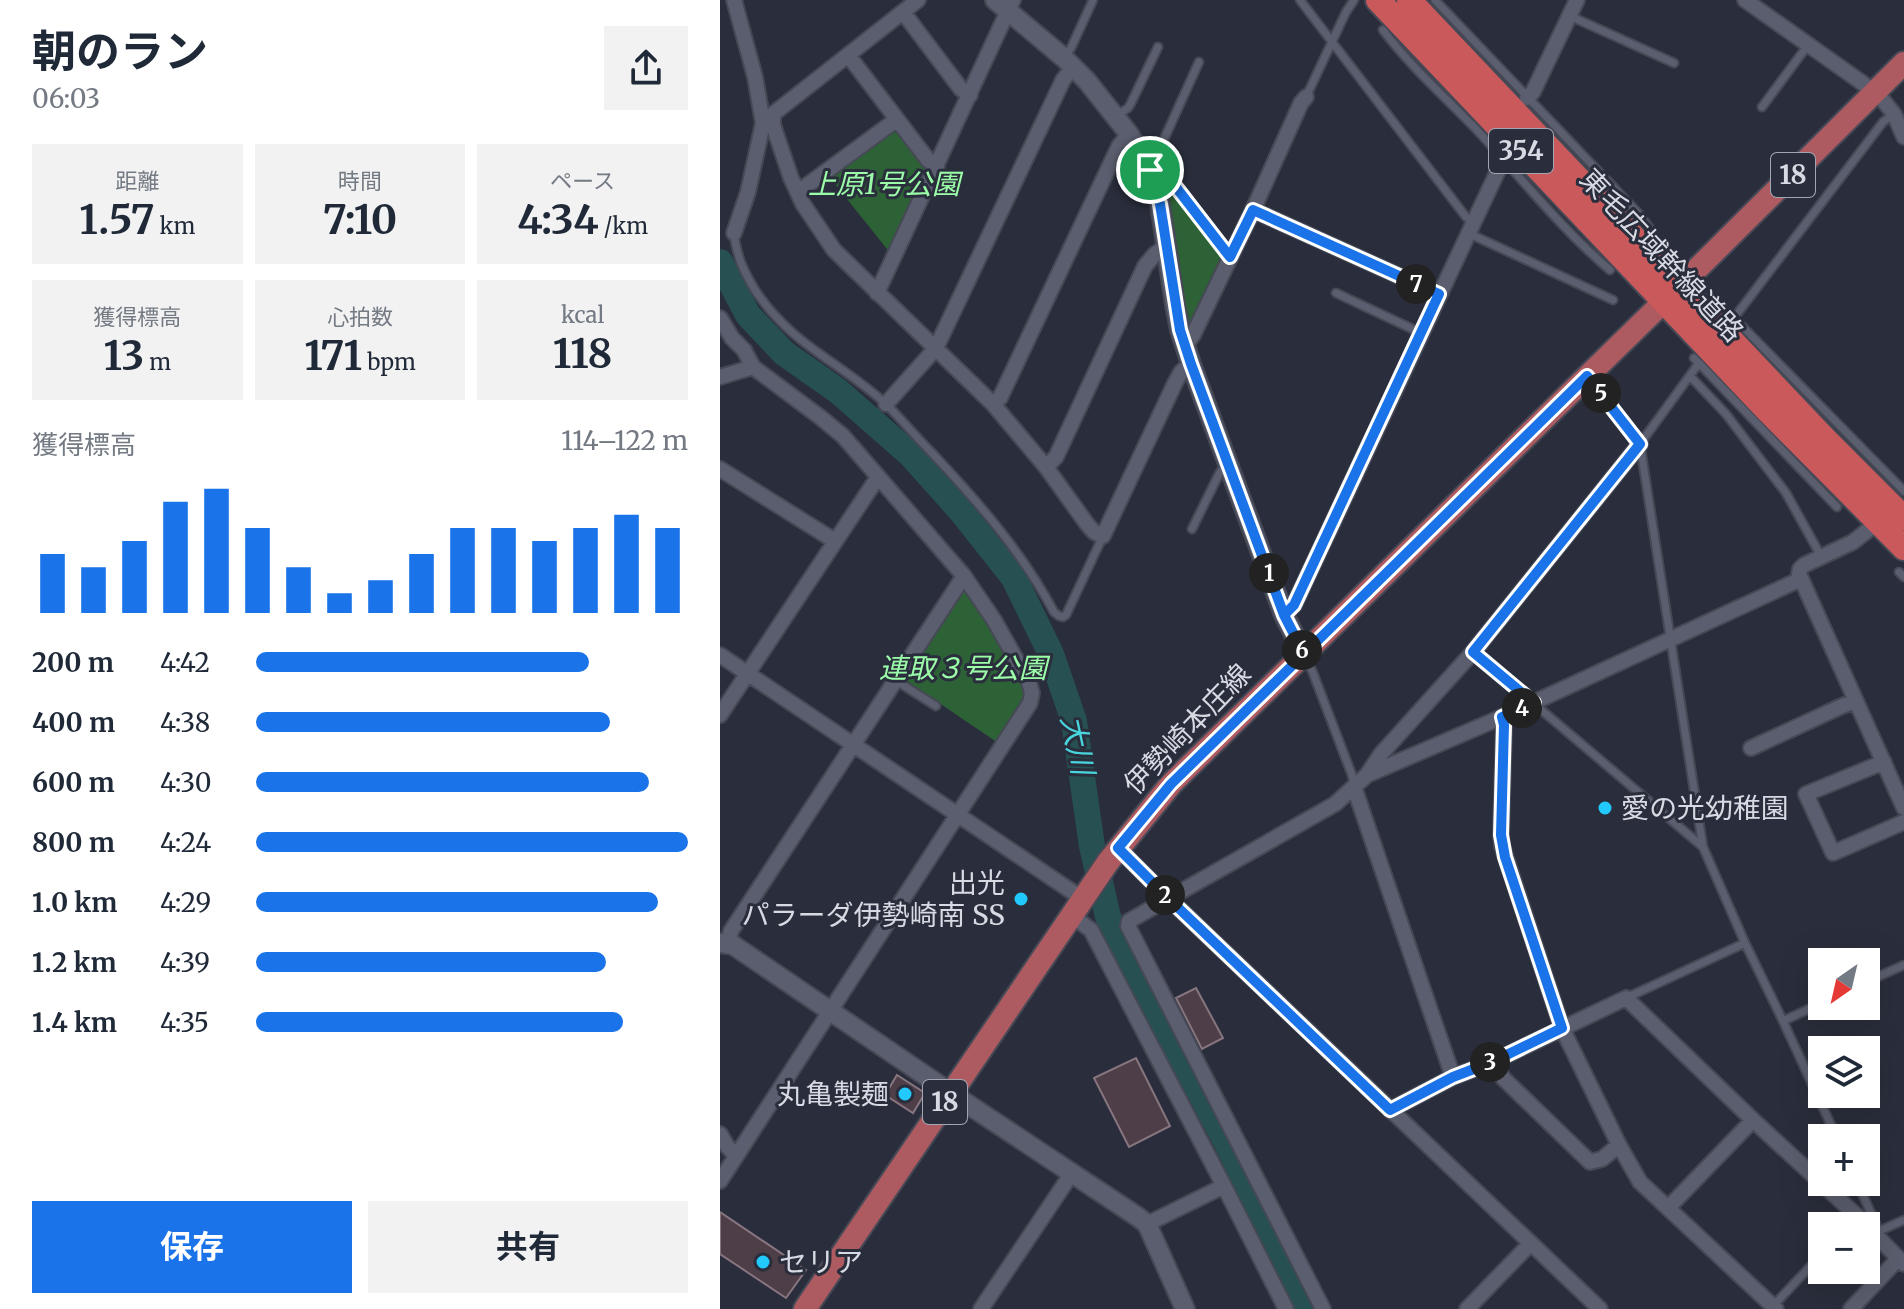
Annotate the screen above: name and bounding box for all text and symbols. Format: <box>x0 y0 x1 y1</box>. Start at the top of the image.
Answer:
text: 朝のラン <box>32 24 208 79</box>
button: share <box>604 26 688 110</box>
text: 06:03 <box>32 82 100 115</box>
road number: 354 <box>1489 129 1553 173</box>
pin <box>1116 136 1184 204</box>
icon: arrive <box>1128 148 1172 192</box>
road number: 18 <box>1771 153 1815 197</box>
street label: 東毛広域幹線道路 <box>1572 161 1752 349</box>
park label: 上原1号公園 <box>808 166 964 202</box>
text: 距離 <box>115 167 159 195</box>
text: 時間 <box>338 167 382 195</box>
text: ペース <box>550 167 615 195</box>
text: 1.57 <box>79 195 154 245</box>
text: 7:10 <box>323 195 397 245</box>
text: 4:34 <box>517 195 599 245</box>
text: km <box>154 212 195 240</box>
text: /km <box>599 212 648 240</box>
pin: 7 <box>1396 264 1436 304</box>
text: 7 <box>1409 270 1423 298</box>
text: kcal <box>561 301 604 329</box>
text: 獲得標高 <box>93 303 181 331</box>
text: 心拍数 <box>327 303 393 331</box>
text: 118 <box>553 329 612 379</box>
text: 13 <box>103 331 144 381</box>
text: 171 <box>304 331 362 381</box>
text: m <box>144 348 171 376</box>
text: bpm <box>362 348 416 376</box>
pin: 5 <box>1581 373 1621 413</box>
text: 5 <box>1595 379 1607 407</box>
text: 114–122 m <box>561 424 688 457</box>
text: 獲得標高 <box>32 428 136 461</box>
pin: 1 <box>1249 553 1289 593</box>
text: 1 <box>1264 559 1274 587</box>
pin: 6 <box>1282 630 1322 670</box>
text: 6 <box>1295 636 1309 664</box>
text: 200 m <box>32 646 114 679</box>
text: 4:42 <box>160 646 210 679</box>
park label: 連取３号公園 <box>879 650 1051 686</box>
street label: 伊勢崎本庄線 <box>1116 656 1258 802</box>
pin: 4 <box>1502 688 1542 728</box>
text: 4 <box>1515 694 1529 722</box>
text: 400 m <box>32 706 115 739</box>
text: 4:38 <box>160 706 210 739</box>
water label: 大川 <box>1053 711 1103 781</box>
text: 600 m <box>32 766 115 799</box>
text: 4:30 <box>160 766 212 799</box>
place label: 愛の光幼稚園 <box>1621 790 1789 826</box>
marker: 愛の光幼稚園 <box>1596 799 1614 817</box>
text: 800 m <box>32 826 115 859</box>
text: 4:24 <box>160 826 211 859</box>
place label: 出光 パラーダ伊勢崎南 SS <box>741 865 1005 933</box>
pin: 2 <box>1145 875 1185 915</box>
text: 2 <box>1159 881 1171 909</box>
text: 1.0 km <box>32 886 117 919</box>
text: 4:29 <box>160 886 211 919</box>
marker: 出光 パラーダ伊勢崎南 SS <box>1012 890 1030 908</box>
text: 1.2 km <box>32 946 117 979</box>
text: 4:39 <box>160 946 210 979</box>
north arrow <box>1808 948 1880 1020</box>
map controls <box>1808 948 1880 1284</box>
text: 1.4 km <box>32 1006 117 1039</box>
text: 4:35 <box>160 1006 209 1039</box>
button: layers <box>1808 1036 1880 1108</box>
pin: 3 <box>1470 1042 1510 1082</box>
text: 3 <box>1484 1048 1496 1076</box>
place label: 丸亀製麺 <box>777 1076 889 1112</box>
road number: 18 <box>923 1080 967 1124</box>
marker: 丸亀製麺 <box>896 1085 914 1103</box>
button: + <box>1808 1124 1880 1196</box>
button: 保存 <box>32 1201 352 1293</box>
button: 共有 <box>368 1201 688 1293</box>
button: − <box>1808 1212 1880 1284</box>
place label: セリア <box>779 1244 863 1280</box>
marker: セリア <box>754 1253 772 1271</box>

